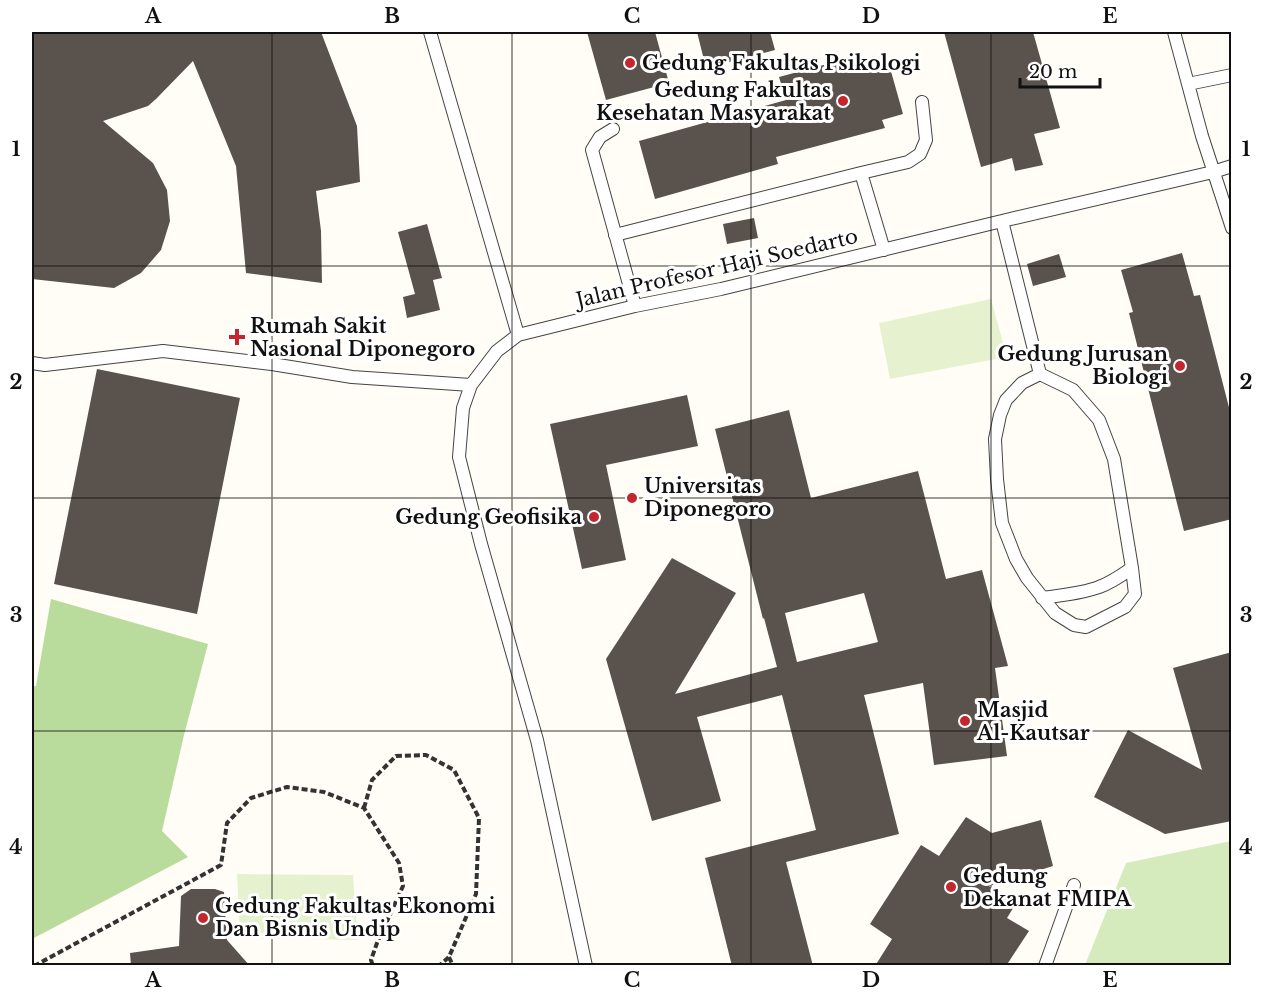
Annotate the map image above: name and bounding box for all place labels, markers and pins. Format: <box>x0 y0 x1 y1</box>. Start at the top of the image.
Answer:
place label: Gedung Fakultas Psikologi <box>642 51 920 75</box>
marker: Gedung Fakultas Psikologi <box>623 56 637 70</box>
place label: Gedung Fakultas Kesehatan Masyarakat <box>596 78 831 125</box>
marker: Gedung Fakultas Kesehatan Masyarakat <box>836 94 850 108</box>
place label: Rumah Sakit Nasional Diponegoro <box>250 314 475 361</box>
marker: Rumah Sakit Nasional Diponegoro <box>228 328 246 346</box>
place label: Gedung Jurusan Biologi <box>997 342 1168 389</box>
marker: Gedung Jurusan Biologi <box>1173 359 1187 373</box>
place label: Universitas Diponegoro <box>644 474 771 521</box>
marker: Universitas Diponegoro <box>625 491 639 505</box>
place label: Gedung Geofisika <box>395 505 583 529</box>
marker: Gedung Geofisika <box>587 510 601 524</box>
place label: Masjid Al-Kautsar <box>976 698 1090 745</box>
marker: Masjid Al-Kautsar <box>958 714 972 728</box>
place label: Gedung Dekanat FMIPA <box>963 864 1132 911</box>
marker: Gedung Dekanat FMIPA <box>944 880 958 894</box>
place label: Gedung Fakultas Ekonomi Dan Bisnis Undip <box>215 894 496 941</box>
marker: Gedung Fakultas Ekonomi Dan Bisnis Undip <box>196 911 210 925</box>

